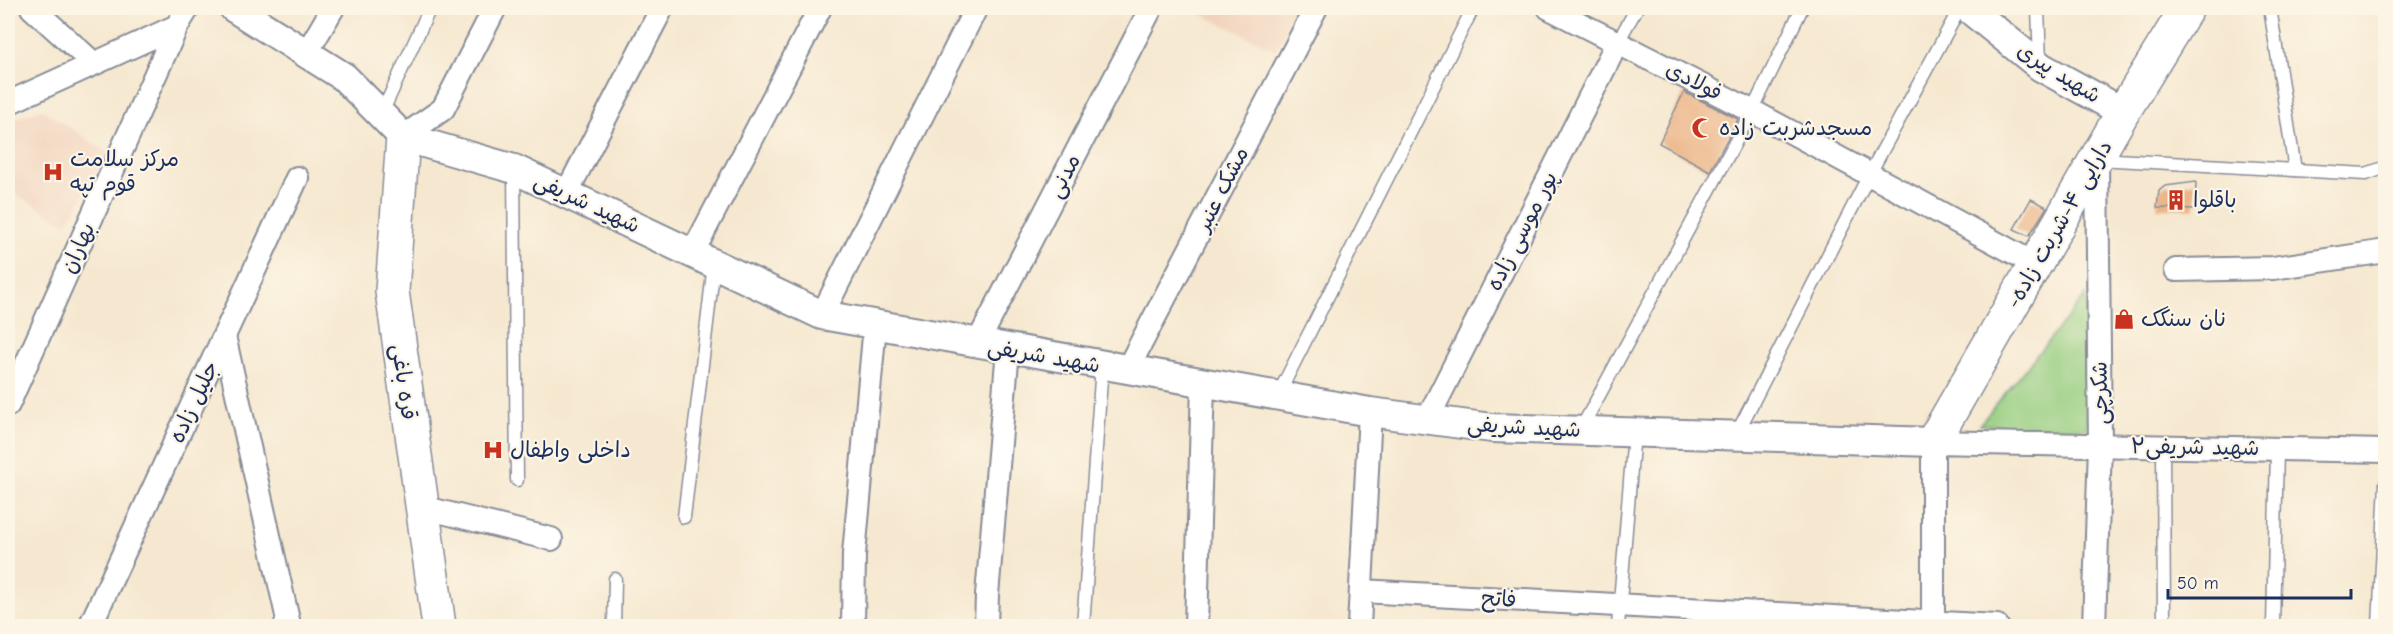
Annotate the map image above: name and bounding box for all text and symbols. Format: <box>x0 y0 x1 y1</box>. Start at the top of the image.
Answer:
street label: شهید پیری <box>2012 37 2106 110</box>
street label: فولادی <box>1661 56 1727 106</box>
place label: مسجدشربت زاده <box>1719 115 1872 141</box>
mosque icon: مسجدشربت زاده <box>1690 116 1714 140</box>
street label: -دارایی ۴-شربت زاده <box>2000 135 2119 313</box>
street label: مشک عنبر <box>1189 143 1254 237</box>
place label: مرکز سلامت قوم تپه <box>70 146 179 201</box>
street label: مدنی <box>1042 150 1087 203</box>
hospital icon: مرکز سلامت قوم تپه <box>41 160 65 184</box>
street label: شهید شریفى <box>530 167 644 240</box>
street label: پور موسی زاده <box>1481 167 1564 295</box>
place label: باقلوا <box>2193 187 2237 214</box>
building icon: باقلوا <box>2164 188 2188 212</box>
street label: بهاران <box>55 218 101 278</box>
place label: نان سنگک <box>2141 306 2226 332</box>
shop icon: نان سنگک <box>2112 307 2136 331</box>
street label: شهید شریفى <box>986 333 1102 380</box>
street label: قره باغی <box>385 342 422 422</box>
street label: جلیل زاده <box>164 357 224 447</box>
street label: شکرچی <box>2086 361 2115 425</box>
street label: شهید شریفى <box>1466 411 1581 444</box>
street label: شهید شریفی۲ <box>2130 433 2260 462</box>
place label: داخلی واطفال <box>510 437 631 464</box>
hospital icon: داخلی واطفال <box>481 438 505 462</box>
scale bar <box>2168 562 2351 600</box>
text: 50 m <box>2177 573 2219 594</box>
street label: فاتح <box>1481 585 1517 615</box>

